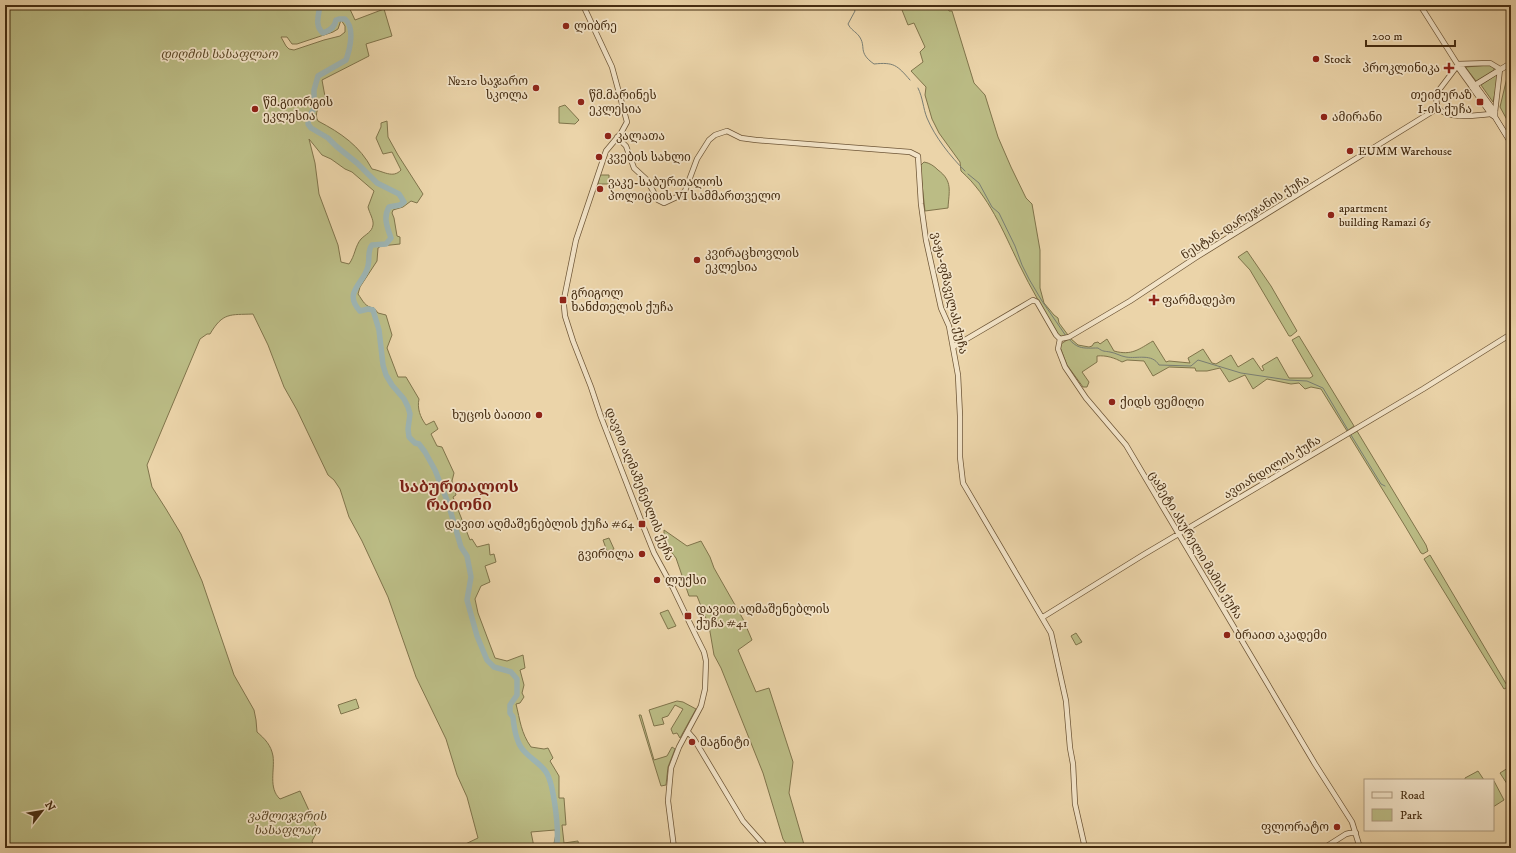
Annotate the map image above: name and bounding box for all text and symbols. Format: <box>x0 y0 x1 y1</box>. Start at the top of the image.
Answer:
place label: ლიბრე <box>574 19 617 34</box>
marker: ლიბრე <box>561 21 571 31</box>
scale bar <box>1366 22 1455 48</box>
text: 200 m <box>1372 29 1402 44</box>
park label: დიღმის სასაფლაო <box>160 47 279 62</box>
place label: Stock <box>1324 52 1351 67</box>
marker: Stock <box>1311 54 1321 64</box>
place label: პროკლინიკა <box>1362 61 1440 76</box>
marker: პროკლინიკა <box>1443 62 1455 74</box>
place label: №210 საჯარო სკოლა <box>448 74 528 103</box>
marker: №210 საჯარო სკოლა <box>531 83 541 93</box>
place label: წმ.მარინეს ეკლესია <box>589 88 657 117</box>
place label: თეიმურაზ I-ის ქუჩა <box>1410 88 1472 117</box>
place label: წმ.გიორგის ეკლესია <box>263 95 333 124</box>
marker: წმ.მარინეს ეკლესია <box>576 97 586 107</box>
marker: თეიმურაზ I-ის ქუჩა <box>1475 97 1485 107</box>
marker: წმ.გიორგის ეკლესია <box>250 104 260 114</box>
place label: ამირანი <box>1332 110 1383 125</box>
marker: ამირანი <box>1319 112 1329 122</box>
place label: კალათა <box>616 129 665 144</box>
marker: კალათა <box>603 131 613 141</box>
place label: EUMM Warehouse <box>1358 144 1452 159</box>
marker: EUMM Warehouse <box>1345 146 1355 156</box>
place label: კვების სახლი <box>607 150 691 165</box>
marker: კვების სახლი <box>594 152 604 162</box>
street label: ნესტან-დარეჯანის ქუჩა <box>1178 172 1312 263</box>
place label: ვაკე-საბურთალოს პოლიციის VI სამმართველო <box>608 175 781 204</box>
marker: ვაკე-საბურთალოს პოლიციის VI სამმართველო <box>595 184 605 194</box>
place label: apartment building Ramazi 65 <box>1339 201 1431 230</box>
marker: apartment building Ramazi 65 <box>1326 210 1336 220</box>
street label: ვაჟა-ფშაველას ქუჩა <box>928 231 971 356</box>
place label: კვირაცხოვლის ეკლესია <box>705 246 799 275</box>
marker: კვირაცხოვლის ეკლესია <box>692 255 702 265</box>
place label: გრიგოლ ხანძთელის ქუჩა <box>571 286 673 315</box>
place label: ფარმადეპო <box>1162 293 1235 308</box>
marker: გრიგოლ ხანძთელის ქუჩა <box>558 295 568 305</box>
marker: ფარმადეპო <box>1149 295 1159 305</box>
place label: ქიდს ფემილი <box>1120 395 1205 410</box>
marker: ქიდს ფემილი <box>1107 397 1117 407</box>
street label: დავით აღმაშენებლის ქუჩა <box>602 405 677 563</box>
place label: ხუცოს ბაითი <box>452 408 531 423</box>
marker: ხუცოს ბაითი <box>534 410 544 420</box>
street label: ავთანდილის ქუჩა <box>1221 432 1324 502</box>
street label: ცამეტი ასურელი მამის ქუჩა <box>1145 468 1246 622</box>
district label: საბურთალოს რაიონი <box>399 477 519 515</box>
place label: დავით აღმაშენებლის ქუჩა #64 <box>444 517 635 532</box>
marker: დავით აღმაშენებლის ქუჩა #64 <box>637 519 647 529</box>
place label: გვირილა <box>578 547 634 562</box>
marker: გვირილა <box>637 549 647 559</box>
place label: ლუქსი <box>665 573 707 588</box>
marker: ლუქსი <box>652 575 662 585</box>
place label: დავით აღმაშენებლის ქუჩა #41 <box>696 602 830 631</box>
marker: დავით აღმაშენებლის ქუჩა #41 <box>683 611 693 621</box>
place label: ბრაით აკადემი <box>1235 628 1327 643</box>
marker: ბრაით აკადემი <box>1222 630 1232 640</box>
place label: მაგნიტი <box>700 735 750 750</box>
marker: მაგნიტი <box>687 737 697 747</box>
legend <box>1364 779 1494 831</box>
text: Road <box>1400 788 1425 803</box>
north arrow <box>22 791 62 831</box>
text: N <box>41 799 58 814</box>
text: Park <box>1400 808 1422 823</box>
park label: ვაშლიჯვრის სასაფლაო <box>248 809 327 838</box>
place label: ფლორატო <box>1261 820 1329 835</box>
marker: ფლორატო <box>1332 822 1342 832</box>

